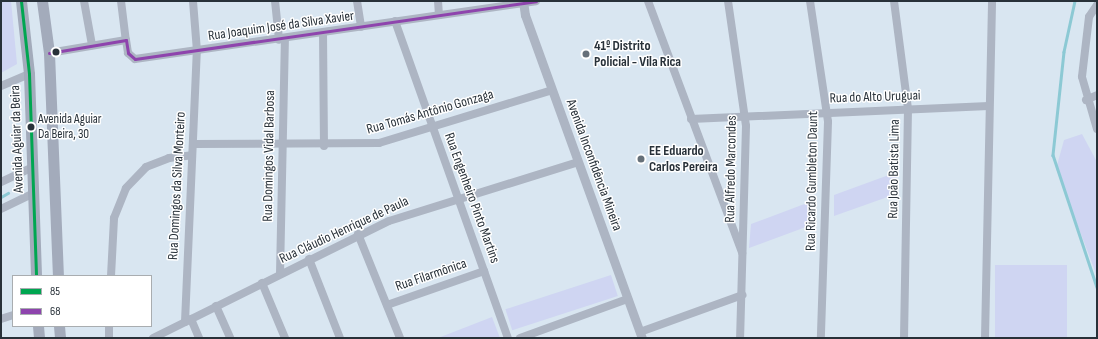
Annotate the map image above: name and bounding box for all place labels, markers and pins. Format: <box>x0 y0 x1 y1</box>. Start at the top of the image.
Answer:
place label: 41º Distrito Policial - Vila Rica <box>594 38 681 70</box>
unlabelled marker <box>51 47 61 57</box>
marker: 41º Distrito Policial - Vila Rica <box>581 49 591 59</box>
place label: Avenida Aguiar Da Beira, 30 <box>38 112 102 143</box>
marker: Avenida Aguiar Da Beira, 30 <box>26 122 36 132</box>
place label: EE Eduardo Carlos Pereira <box>649 143 718 176</box>
marker: EE Eduardo Carlos Pereira <box>636 154 646 164</box>

